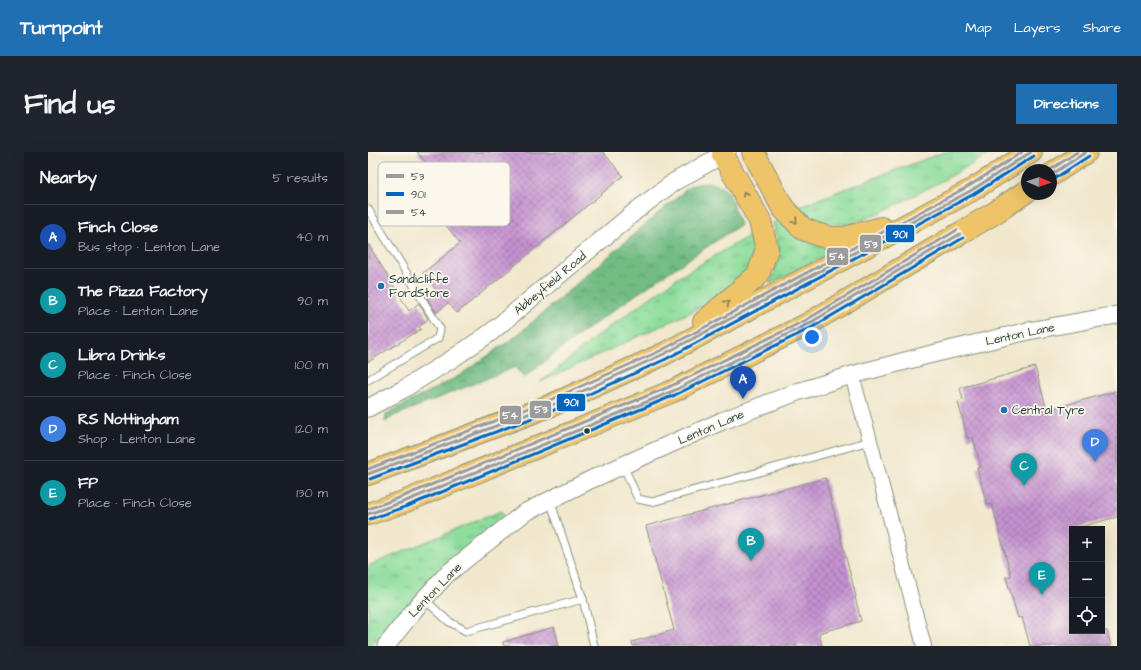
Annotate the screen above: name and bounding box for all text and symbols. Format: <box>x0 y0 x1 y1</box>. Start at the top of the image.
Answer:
text: Turnpoint <box>20 15 103 42</box>
text: Map <box>965 18 992 38</box>
text: Layers <box>1014 18 1061 38</box>
text: Share <box>1083 18 1121 38</box>
button: Directions <box>1016 84 1117 124</box>
text: Find us <box>24 85 115 124</box>
legend <box>378 162 510 226</box>
north arrow <box>1021 164 1057 200</box>
text: Nearby <box>40 166 97 190</box>
text: 5 results <box>272 169 328 187</box>
text: 53 <box>411 169 425 184</box>
text: 901 <box>411 187 426 202</box>
one-way arrow <box>743 190 750 198</box>
text: 54 <box>411 205 427 220</box>
one-way arrow <box>791 216 798 224</box>
text: Finch Close <box>78 217 158 238</box>
line badge: 901 <box>885 224 915 243</box>
text: 901 <box>893 227 908 242</box>
text: A <box>49 228 57 246</box>
text: 40 m <box>296 228 328 246</box>
line badge: 53 <box>859 234 882 253</box>
text: 53 <box>864 237 878 252</box>
text: Bus stop · Lenton Lane <box>78 238 220 256</box>
line badge: 54 <box>826 247 849 266</box>
street label: Abbeyfield Road <box>510 248 591 320</box>
text: 54 <box>829 249 845 264</box>
place label: Sandicliffe FordStore <box>389 271 450 302</box>
text: The Pizza Factory <box>78 281 208 302</box>
marker: Sandicliffe FordStore <box>376 281 386 291</box>
text: B <box>48 292 58 310</box>
text: 90 m <box>297 292 328 310</box>
one-way arrow <box>722 300 729 307</box>
text: Place · Lenton Lane <box>78 302 198 320</box>
street label: Lenton Lane <box>984 319 1057 350</box>
your location <box>802 327 822 347</box>
text: Libra Drinks <box>78 345 166 366</box>
text: C <box>48 356 58 374</box>
text: 100 m <box>295 356 328 374</box>
text: Place · Finch Close <box>78 366 192 384</box>
pin: A <box>730 366 756 399</box>
line badge: 901 <box>556 393 586 412</box>
text: 901 <box>564 395 579 410</box>
line badge: 53 <box>529 400 552 419</box>
text: 53 <box>534 402 548 417</box>
place label: Central Tyre <box>1012 402 1085 420</box>
line badge: 54 <box>499 405 522 425</box>
marker: Central Tyre <box>999 405 1009 415</box>
street label: Lenton Lane <box>676 406 747 449</box>
text: 54 <box>502 408 518 423</box>
text: RS Nottingham <box>78 409 179 430</box>
text: D <box>49 420 57 438</box>
text: 120 m <box>295 420 328 438</box>
unlabelled marker <box>582 426 592 436</box>
pin: D <box>1082 429 1108 462</box>
text: Shop · Lenton Lane <box>78 430 196 448</box>
pin: C <box>1011 453 1037 486</box>
text: FP <box>78 473 98 494</box>
text: E <box>49 484 57 502</box>
text: 130 m <box>296 484 328 502</box>
text: Place · Finch Close <box>78 494 192 512</box>
map controls <box>1069 526 1105 634</box>
button: + <box>1069 526 1105 562</box>
pin: B <box>738 528 764 561</box>
street label: Lenton Lane <box>405 559 466 621</box>
pin: E <box>1029 562 1055 595</box>
button: − <box>1069 562 1105 598</box>
button: locate <box>1069 598 1105 634</box>

